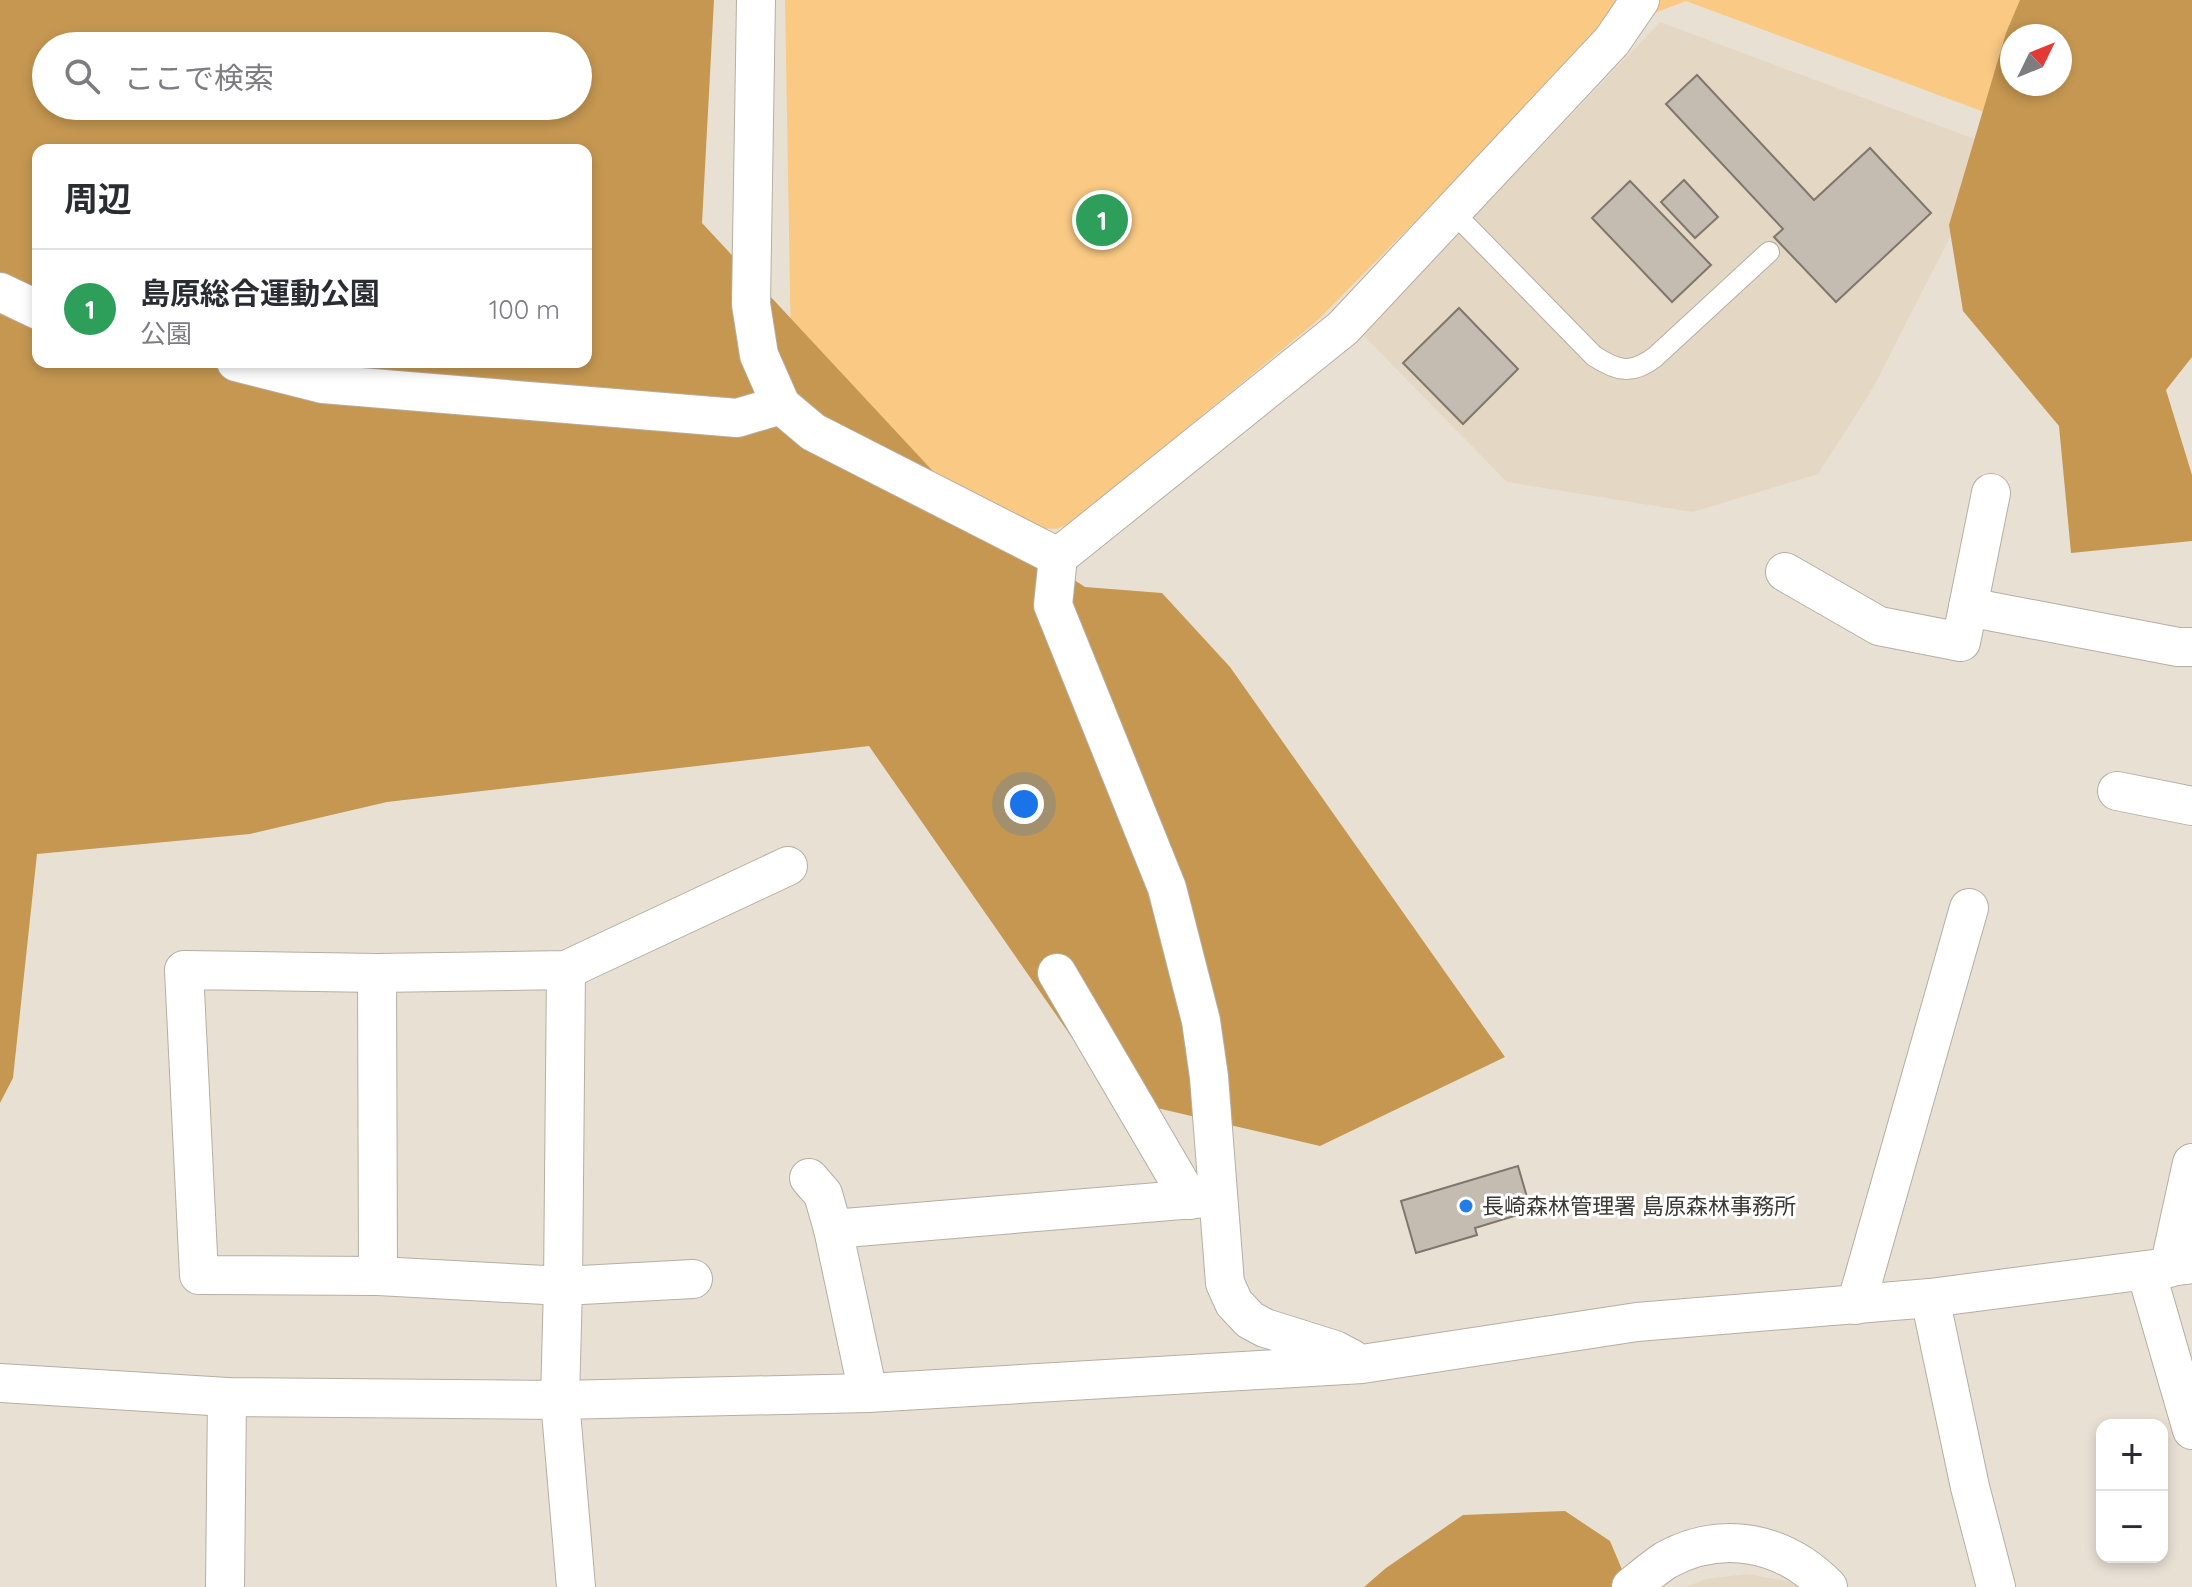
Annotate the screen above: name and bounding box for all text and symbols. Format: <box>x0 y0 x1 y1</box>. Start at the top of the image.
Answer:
north arrow <box>2000 24 2072 96</box>
search box <box>32 32 592 120</box>
icon: search <box>60 54 104 98</box>
text: ここで検索 <box>124 59 274 97</box>
text: 周辺 <box>64 177 132 220</box>
pin: 1 <box>1076 190 1128 250</box>
text: 島原総合運動公園 <box>140 274 380 312</box>
text: 1 <box>85 293 95 326</box>
text: 100 m <box>489 293 560 326</box>
text: 公園 <box>140 317 192 350</box>
your location <box>1004 784 1044 824</box>
place label: 長崎森林管理署 島原森林事務所 <box>1482 1192 1796 1220</box>
marker: 長崎森林管理署 島原森林事務所 <box>1457 1197 1475 1215</box>
map controls <box>2096 1419 2168 1563</box>
button: + <box>2096 1419 2168 1491</box>
button: − <box>2096 1491 2168 1563</box>

